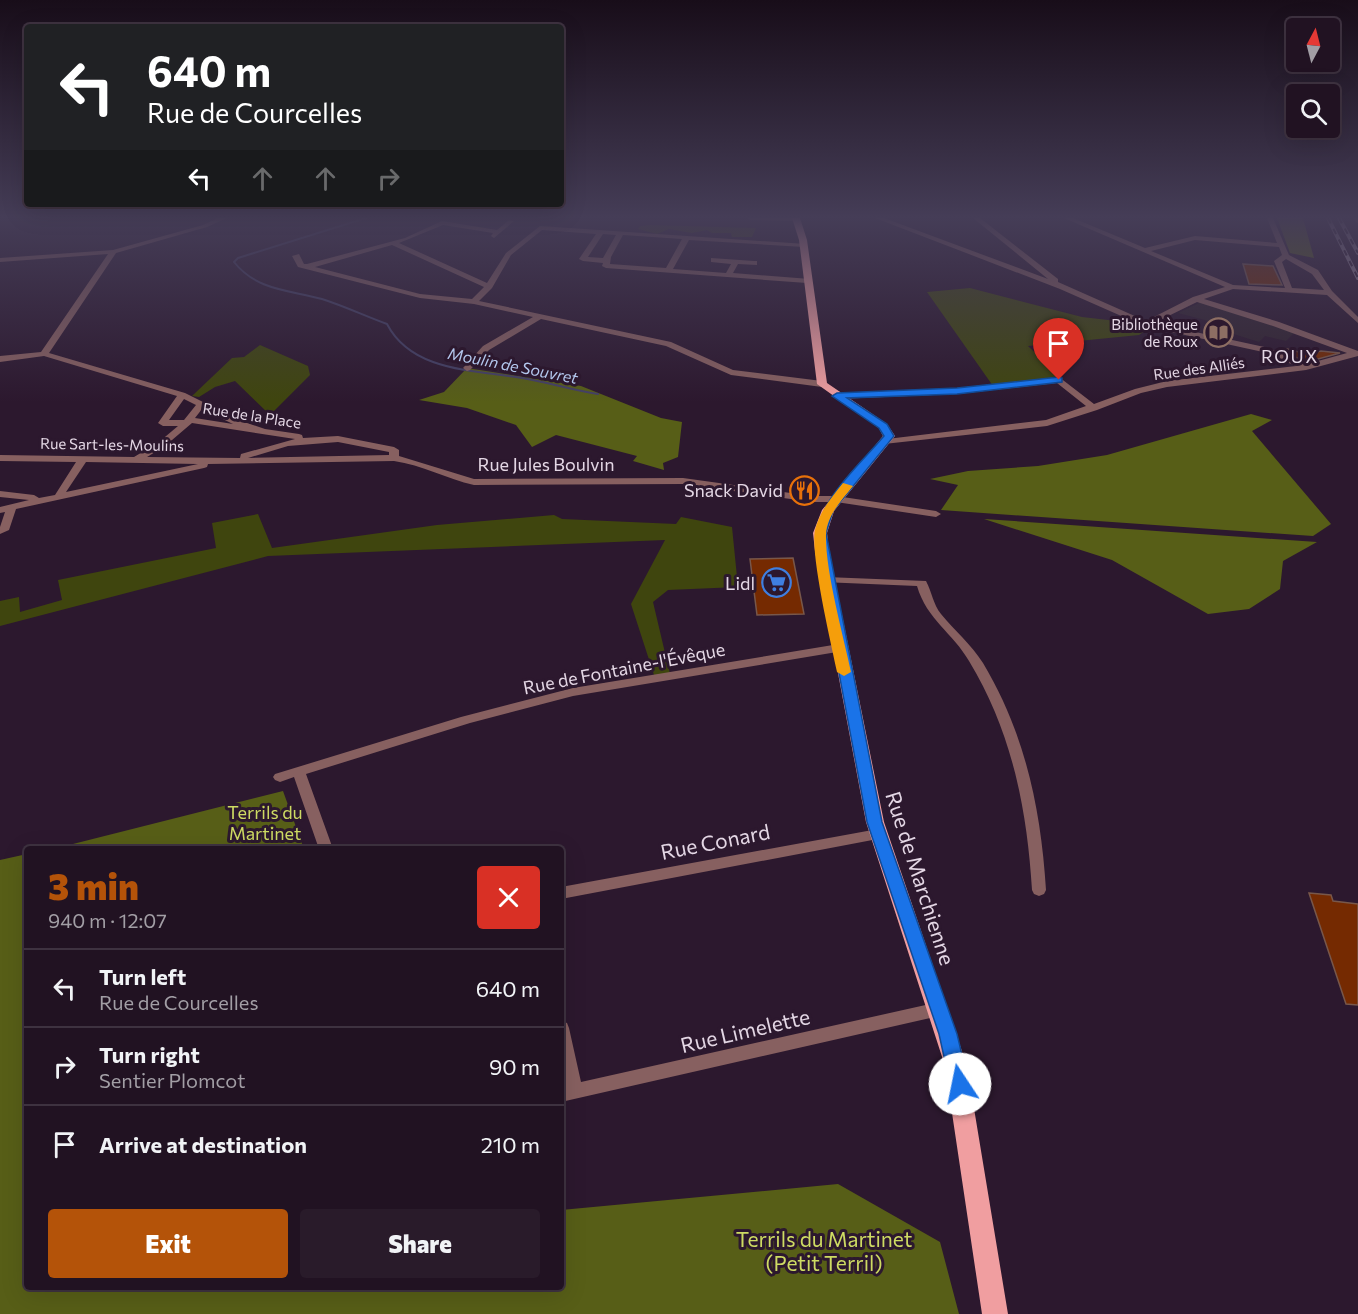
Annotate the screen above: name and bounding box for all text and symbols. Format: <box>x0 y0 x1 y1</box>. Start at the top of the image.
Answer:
north arrow <box>1286 18 1340 72</box>
map controls <box>1286 18 1340 138</box>
text: 640 m <box>147 44 271 96</box>
icon: left <box>48 48 126 126</box>
button: search <box>1286 84 1340 138</box>
text: Rue de Courcelles <box>147 96 362 129</box>
icon: left <box>183 162 216 195</box>
icon: ahead <box>246 162 279 195</box>
icon: ahead <box>309 162 342 195</box>
icon: right <box>372 162 405 195</box>
place label: Bibliothèque de Roux <box>1111 315 1198 350</box>
library icon: Bibliothèque de Roux <box>1203 317 1235 349</box>
pin <box>1033 318 1084 380</box>
icon: arrive <box>1042 327 1075 360</box>
water label: Moulin de Souvret <box>446 343 580 387</box>
district label: ROUX <box>1261 345 1319 367</box>
street label: Rue des Alliés <box>1152 353 1246 383</box>
street label: Rue de la Place <box>201 398 303 432</box>
street label: Rue Sart-les-Moulins <box>40 434 184 454</box>
street label: Rue Jules Boulvin <box>477 453 615 475</box>
restaurant icon: Snack David <box>788 474 820 506</box>
place label: Snack David <box>684 479 783 501</box>
supermarket icon: Lidl <box>760 567 792 599</box>
place label: Lidl <box>725 572 755 594</box>
street label: Rue de Fontaine-l'Évêque <box>521 638 727 698</box>
street label: Rue de Marchienne <box>881 788 961 968</box>
park label: Terrils du Martinet <box>227 801 303 844</box>
street label: Rue Conard <box>658 818 772 864</box>
text: 3 min <box>48 863 139 907</box>
button: close <box>477 866 540 929</box>
text: 940 m · 12:07 <box>48 908 167 932</box>
text: Turn left <box>99 963 186 990</box>
icon: left <box>48 972 81 1005</box>
text: 640 m <box>476 975 540 1002</box>
text: Rue de Courcelles <box>99 990 259 1014</box>
street label: Rue Limelette <box>678 1003 812 1057</box>
text: Turn right <box>99 1041 200 1068</box>
icon: right <box>48 1050 81 1083</box>
position arrow <box>928 1052 992 1116</box>
text: 90 m <box>489 1053 540 1080</box>
text: Sentier Plomcot <box>99 1068 245 1092</box>
icon: arrive <box>48 1128 81 1161</box>
text: Arrive at destination <box>99 1131 307 1158</box>
text: 210 m <box>481 1131 540 1158</box>
button: Exit <box>48 1209 288 1278</box>
button: Share <box>300 1209 540 1278</box>
park label: Terrils du Martinet (Petit Terril) <box>736 1226 912 1275</box>

